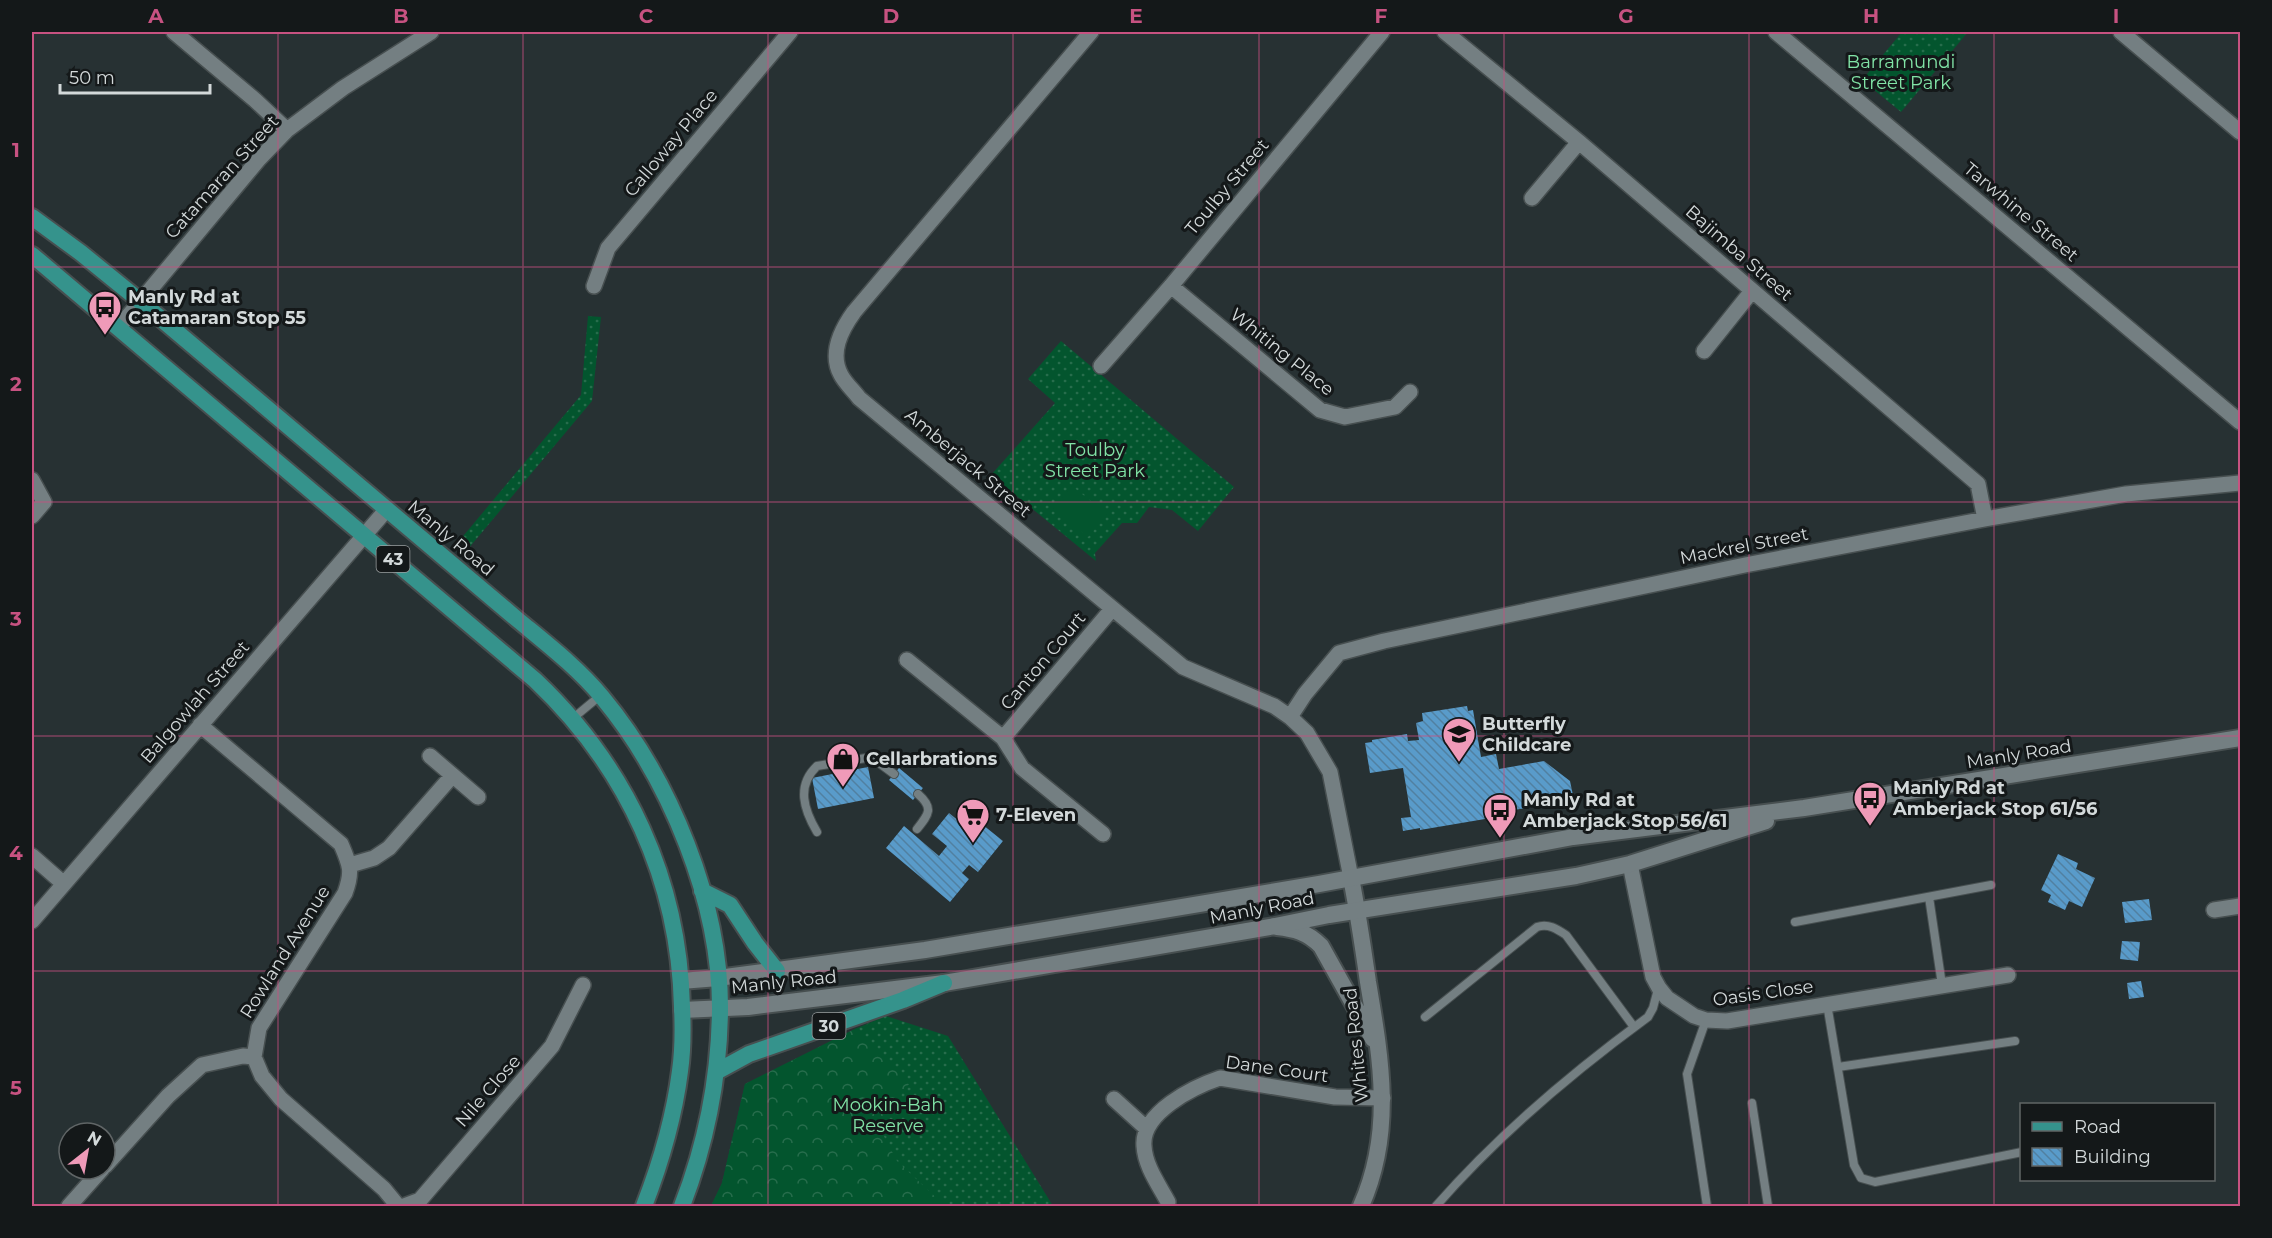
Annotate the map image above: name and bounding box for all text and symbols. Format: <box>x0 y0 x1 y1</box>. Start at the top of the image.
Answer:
text: A <box>147 4 164 28</box>
text: B <box>393 4 409 28</box>
text: C <box>639 4 654 28</box>
text: D <box>883 4 899 28</box>
text: E <box>1129 4 1143 28</box>
text: F <box>1375 4 1388 28</box>
text: G <box>1618 4 1634 28</box>
text: H <box>1863 4 1879 28</box>
text: I <box>2113 4 2119 28</box>
park label: Barramundi Street Park <box>1847 51 1955 94</box>
scale bar <box>60 57 210 95</box>
text: 50 m <box>69 67 115 89</box>
street label: Calloway Place <box>620 85 722 201</box>
street label: Catamaran Street <box>161 111 283 243</box>
street label: Toulby Street <box>1181 135 1273 239</box>
text: 1 <box>12 138 20 162</box>
street label: Tarwhine Street <box>1959 158 2083 266</box>
street label: Bajimba Street <box>1681 200 1797 306</box>
place label: Manly Rd at Catamaran Stop 55 <box>128 286 306 329</box>
bus stop icon: Manly Rd at Catamaran Stop 55 <box>87 289 123 336</box>
street label: Whiting Place <box>1226 303 1338 401</box>
text: 2 <box>10 372 22 396</box>
street label: Amberjack Street <box>901 404 1035 522</box>
park label: Toulby Street Park <box>1045 439 1145 482</box>
street label: Manly Road <box>403 495 499 581</box>
street label: Mackrel Street <box>1678 523 1810 569</box>
road number: 43 <box>376 546 410 572</box>
text: 3 <box>9 607 22 631</box>
street label: Canton Court <box>996 608 1090 714</box>
street label: Balgowlah Street <box>136 636 254 768</box>
place label: Butterfly Childcare <box>1482 713 1571 756</box>
school or university icon: Butterfly Childcare <box>1441 716 1477 763</box>
street label: Manly Road <box>1965 735 2073 773</box>
shop icon: Cellarbrations <box>825 741 861 788</box>
place label: Cellarbrations <box>866 748 998 770</box>
place label: Manly Rd at Amberjack Stop 61/56 <box>1892 777 2098 820</box>
bus stop icon: Manly Rd at Amberjack Stop 61/56 <box>1852 780 1888 827</box>
place label: Manly Rd at Amberjack Stop 56/61 <box>1522 789 1727 832</box>
bus stop icon: Manly Rd at Amberjack Stop 56/61 <box>1482 792 1518 839</box>
supermarket icon: 7-Eleven <box>955 797 991 844</box>
place label: 7-Eleven <box>996 804 1076 826</box>
text: 4 <box>9 841 23 865</box>
street label: Rowland Avenue <box>235 881 335 1022</box>
street label: Manly Road <box>1208 887 1316 929</box>
street label: Manly Road <box>730 966 838 998</box>
street label: Oasis Close <box>1711 975 1815 1011</box>
street label: Whites Road <box>1339 987 1373 1103</box>
road number: 30 <box>812 1013 846 1039</box>
street label: Nile Close <box>451 1050 525 1132</box>
street label: Dane Court <box>1224 1051 1330 1087</box>
text: 5 <box>10 1076 22 1100</box>
park label: Mookin-Bah Reserve <box>833 1094 943 1137</box>
legend <box>2020 1103 2215 1181</box>
text: Road <box>2074 1116 2121 1138</box>
north arrow <box>57 1121 117 1181</box>
text: N <box>84 1127 105 1150</box>
text: Building <box>2074 1146 2151 1168</box>

